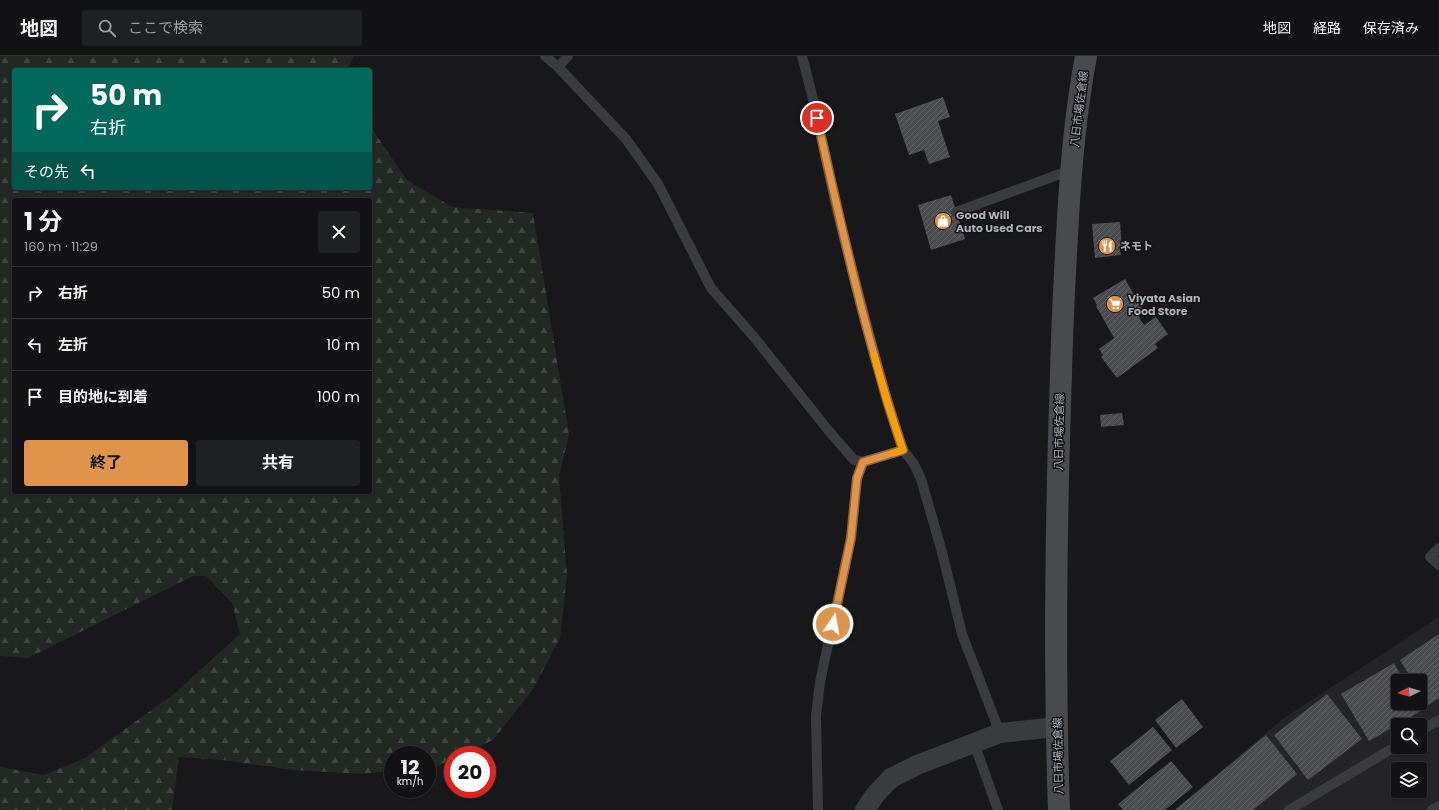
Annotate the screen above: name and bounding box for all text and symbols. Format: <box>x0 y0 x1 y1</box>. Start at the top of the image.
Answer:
search box <box>82 10 362 46</box>
text: 地図 <box>20 15 58 42</box>
icon: search <box>96 17 118 39</box>
text: ここで検索 <box>128 17 203 38</box>
text: 地図 <box>1263 18 1291 38</box>
text: 経路 <box>1313 18 1341 38</box>
text: 保存済み <box>1363 18 1419 38</box>
street label: 八日市場佐倉線 <box>1066 70 1092 148</box>
text: 50 m <box>90 76 162 115</box>
icon: right <box>24 84 76 136</box>
pin <box>800 101 834 135</box>
icon: arrive <box>806 107 828 129</box>
text: 右折 <box>90 115 126 140</box>
icon: left <box>77 160 99 182</box>
text: その先 <box>24 161 69 182</box>
text: 1 分 <box>24 205 62 238</box>
place label: Good Will Auto Used Cars <box>956 207 1043 236</box>
button: close <box>318 211 360 253</box>
shop icon: Good Will Auto Used Cars <box>933 211 953 231</box>
restaurant icon: ネモト <box>1097 236 1117 256</box>
text: 160 m · 11:29 <box>24 237 98 256</box>
place label: ネモト <box>1120 238 1153 254</box>
icon: right <box>24 282 46 304</box>
text: 右折 <box>58 282 88 303</box>
text: 50 m <box>322 282 360 303</box>
place label: Viyata Asian Food Store <box>1128 290 1200 319</box>
supermarket icon: Viyata Asian Food Store <box>1105 294 1125 314</box>
icon: left <box>24 334 46 356</box>
text: 左折 <box>58 334 88 355</box>
text: 10 m <box>326 334 360 355</box>
icon: arrive <box>24 386 46 408</box>
text: 目的地に到着 <box>58 386 148 407</box>
text: 100 m <box>317 386 360 407</box>
street label: 八日市場佐倉線 <box>1050 393 1068 471</box>
button: 終了 <box>24 440 188 486</box>
button: 共有 <box>196 440 360 486</box>
position arrow <box>812 603 854 645</box>
north arrow <box>1391 674 1427 710</box>
map controls <box>1391 674 1427 798</box>
street label: 八日市場佐倉線 <box>1049 717 1067 795</box>
button: search <box>1391 718 1427 754</box>
speed limit sign: 20 <box>444 746 496 798</box>
text: 12 <box>401 753 419 781</box>
button: layers <box>1391 762 1427 798</box>
text: km/h <box>397 774 423 789</box>

